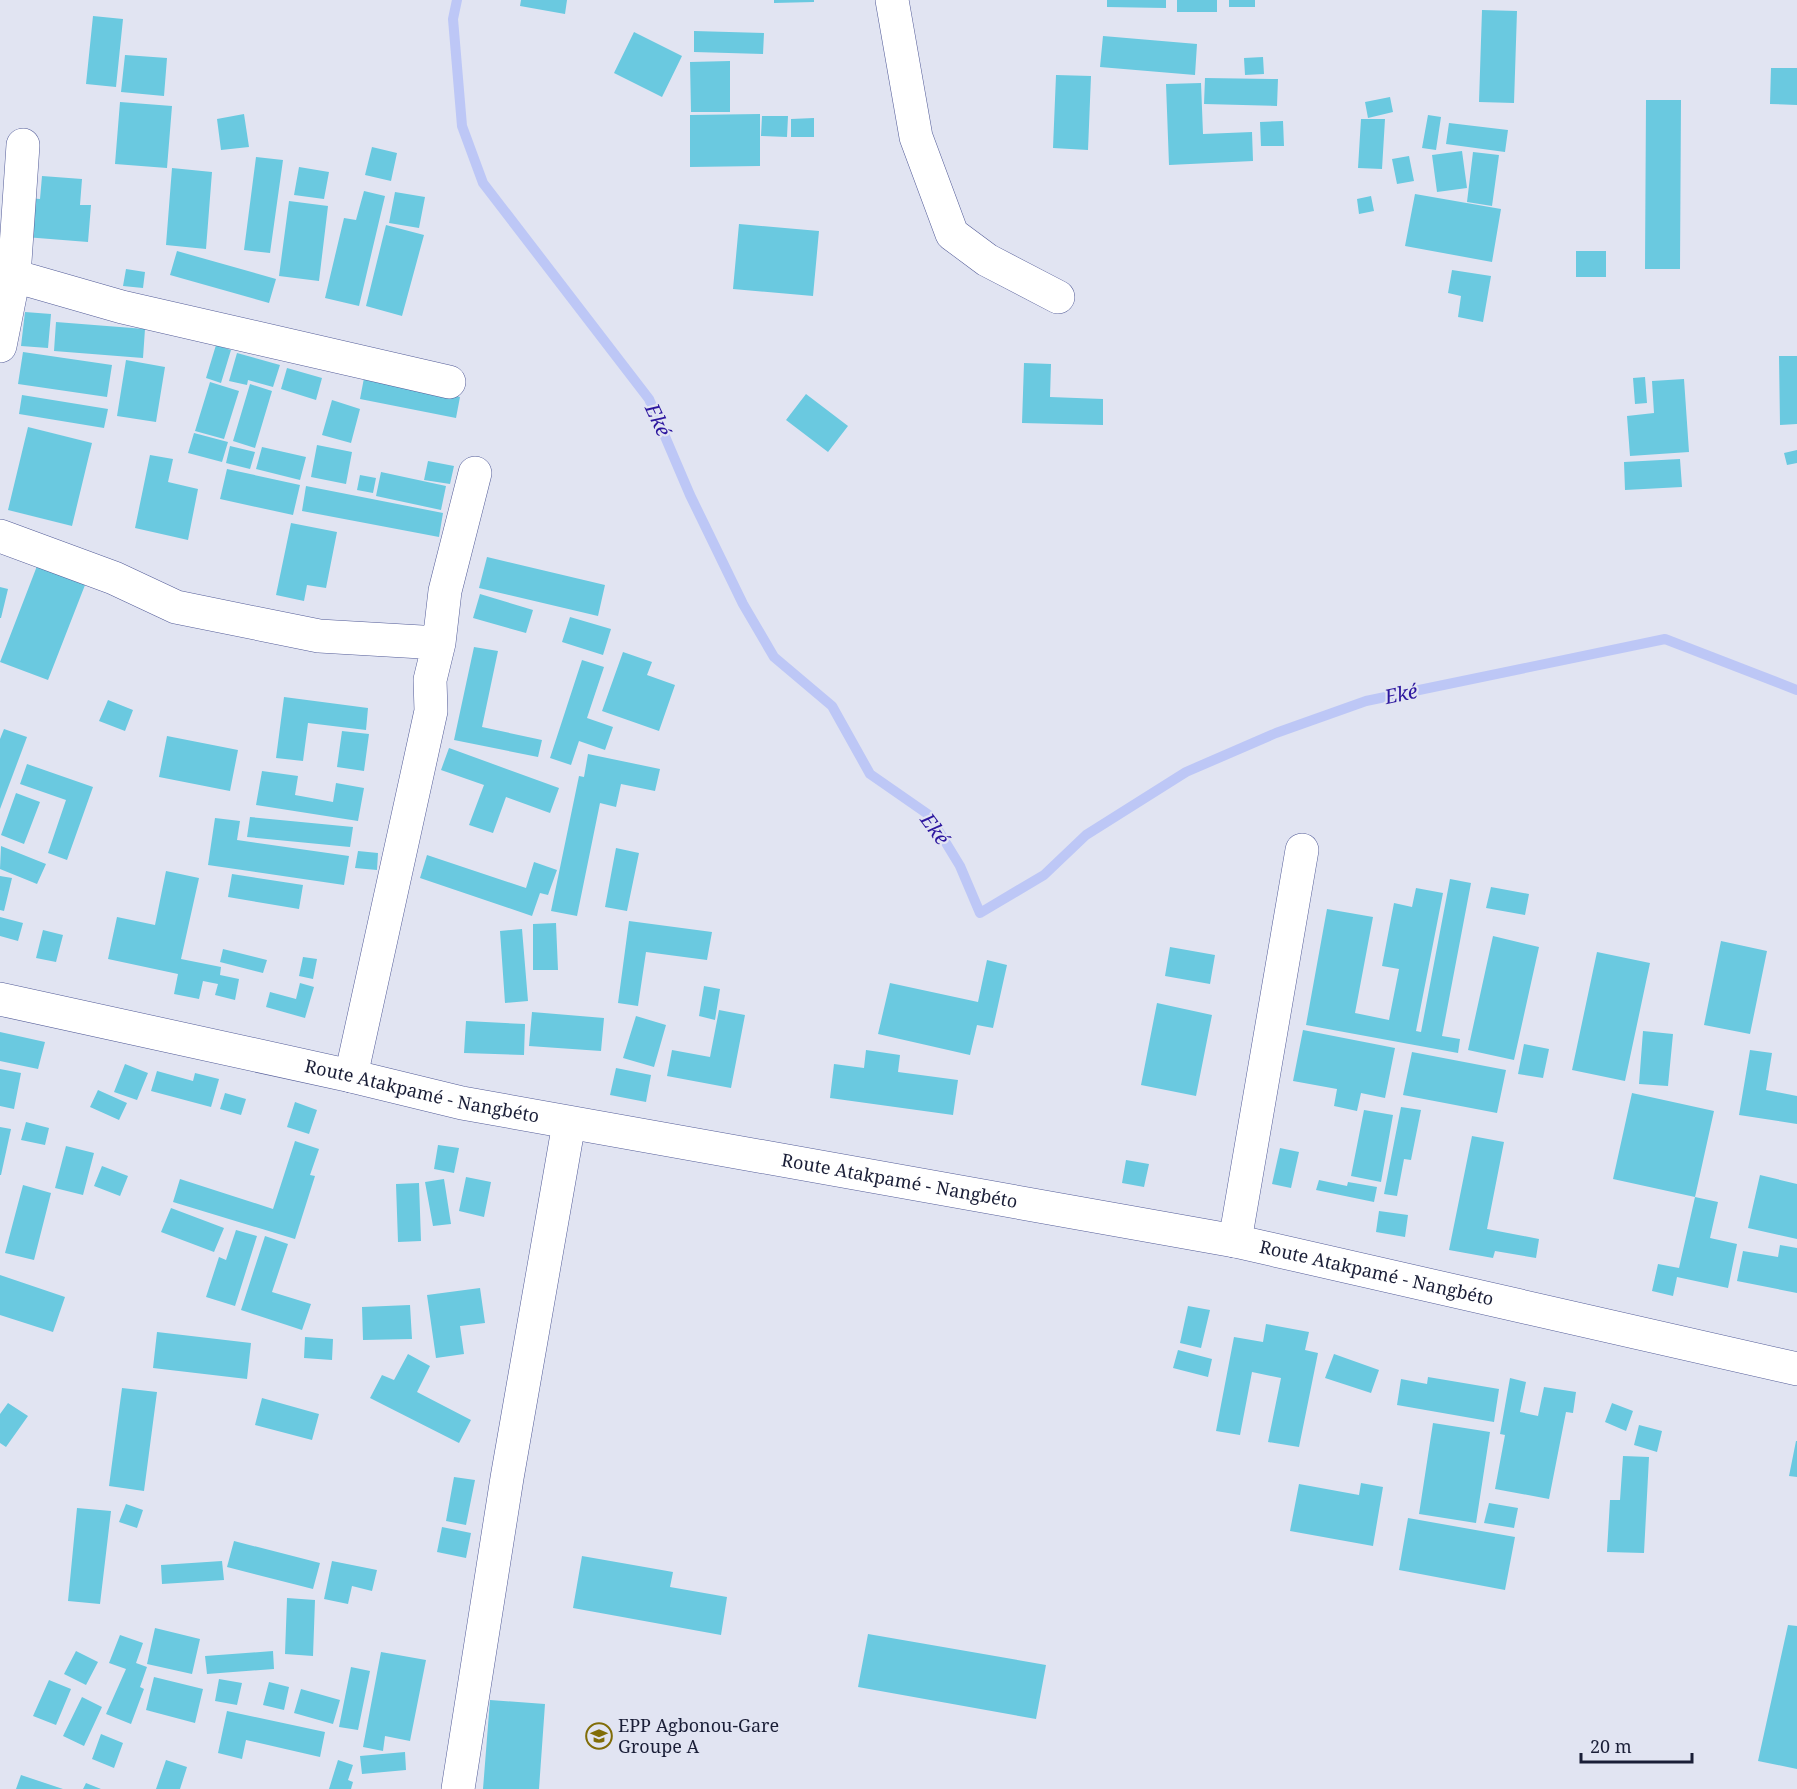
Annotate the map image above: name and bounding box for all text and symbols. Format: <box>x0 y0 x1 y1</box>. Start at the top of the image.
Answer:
water label: Eké <box>639 398 678 442</box>
water label: Eké <box>1381 677 1421 710</box>
water label: Eké <box>914 806 957 851</box>
street label: Route Atakpamé - Nangbéto <box>303 1053 541 1128</box>
street label: Route Atakpamé - Nangbéto <box>780 1147 1020 1213</box>
street label: Route Atakpamé - Nangbéto <box>1257 1234 1496 1311</box>
place label: EPP Agbonou-Gare Groupe A <box>618 1713 779 1758</box>
school or university icon: EPP Agbonou-Gare Groupe A <box>584 1721 614 1751</box>
scale bar <box>1581 1726 1692 1764</box>
text: 20 m <box>1590 1734 1632 1758</box>

